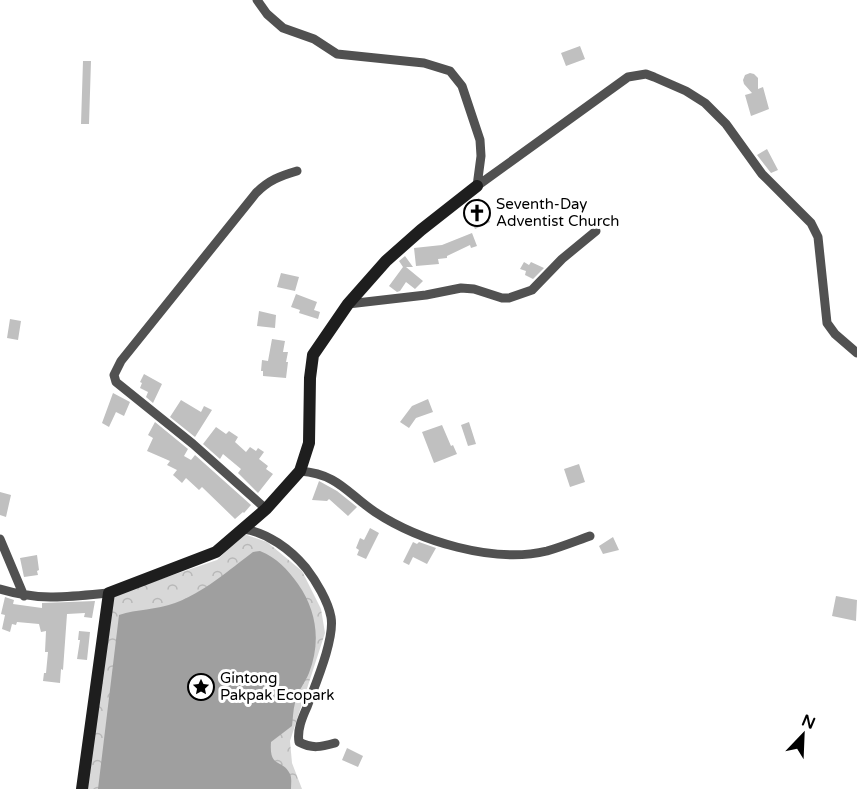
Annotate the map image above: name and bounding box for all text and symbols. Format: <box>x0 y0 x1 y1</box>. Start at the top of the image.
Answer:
place label: Seventh-Day Adventist Church <box>496 195 619 230</box>
church icon: Seventh-Day Adventist Church <box>462 198 492 228</box>
place label: Gintong Pakpak Ecopark <box>220 669 335 704</box>
place icon: Gintong Pakpak Ecopark <box>186 672 216 702</box>
north arrow <box>773 705 833 765</box>
text: N <box>799 710 818 734</box>

